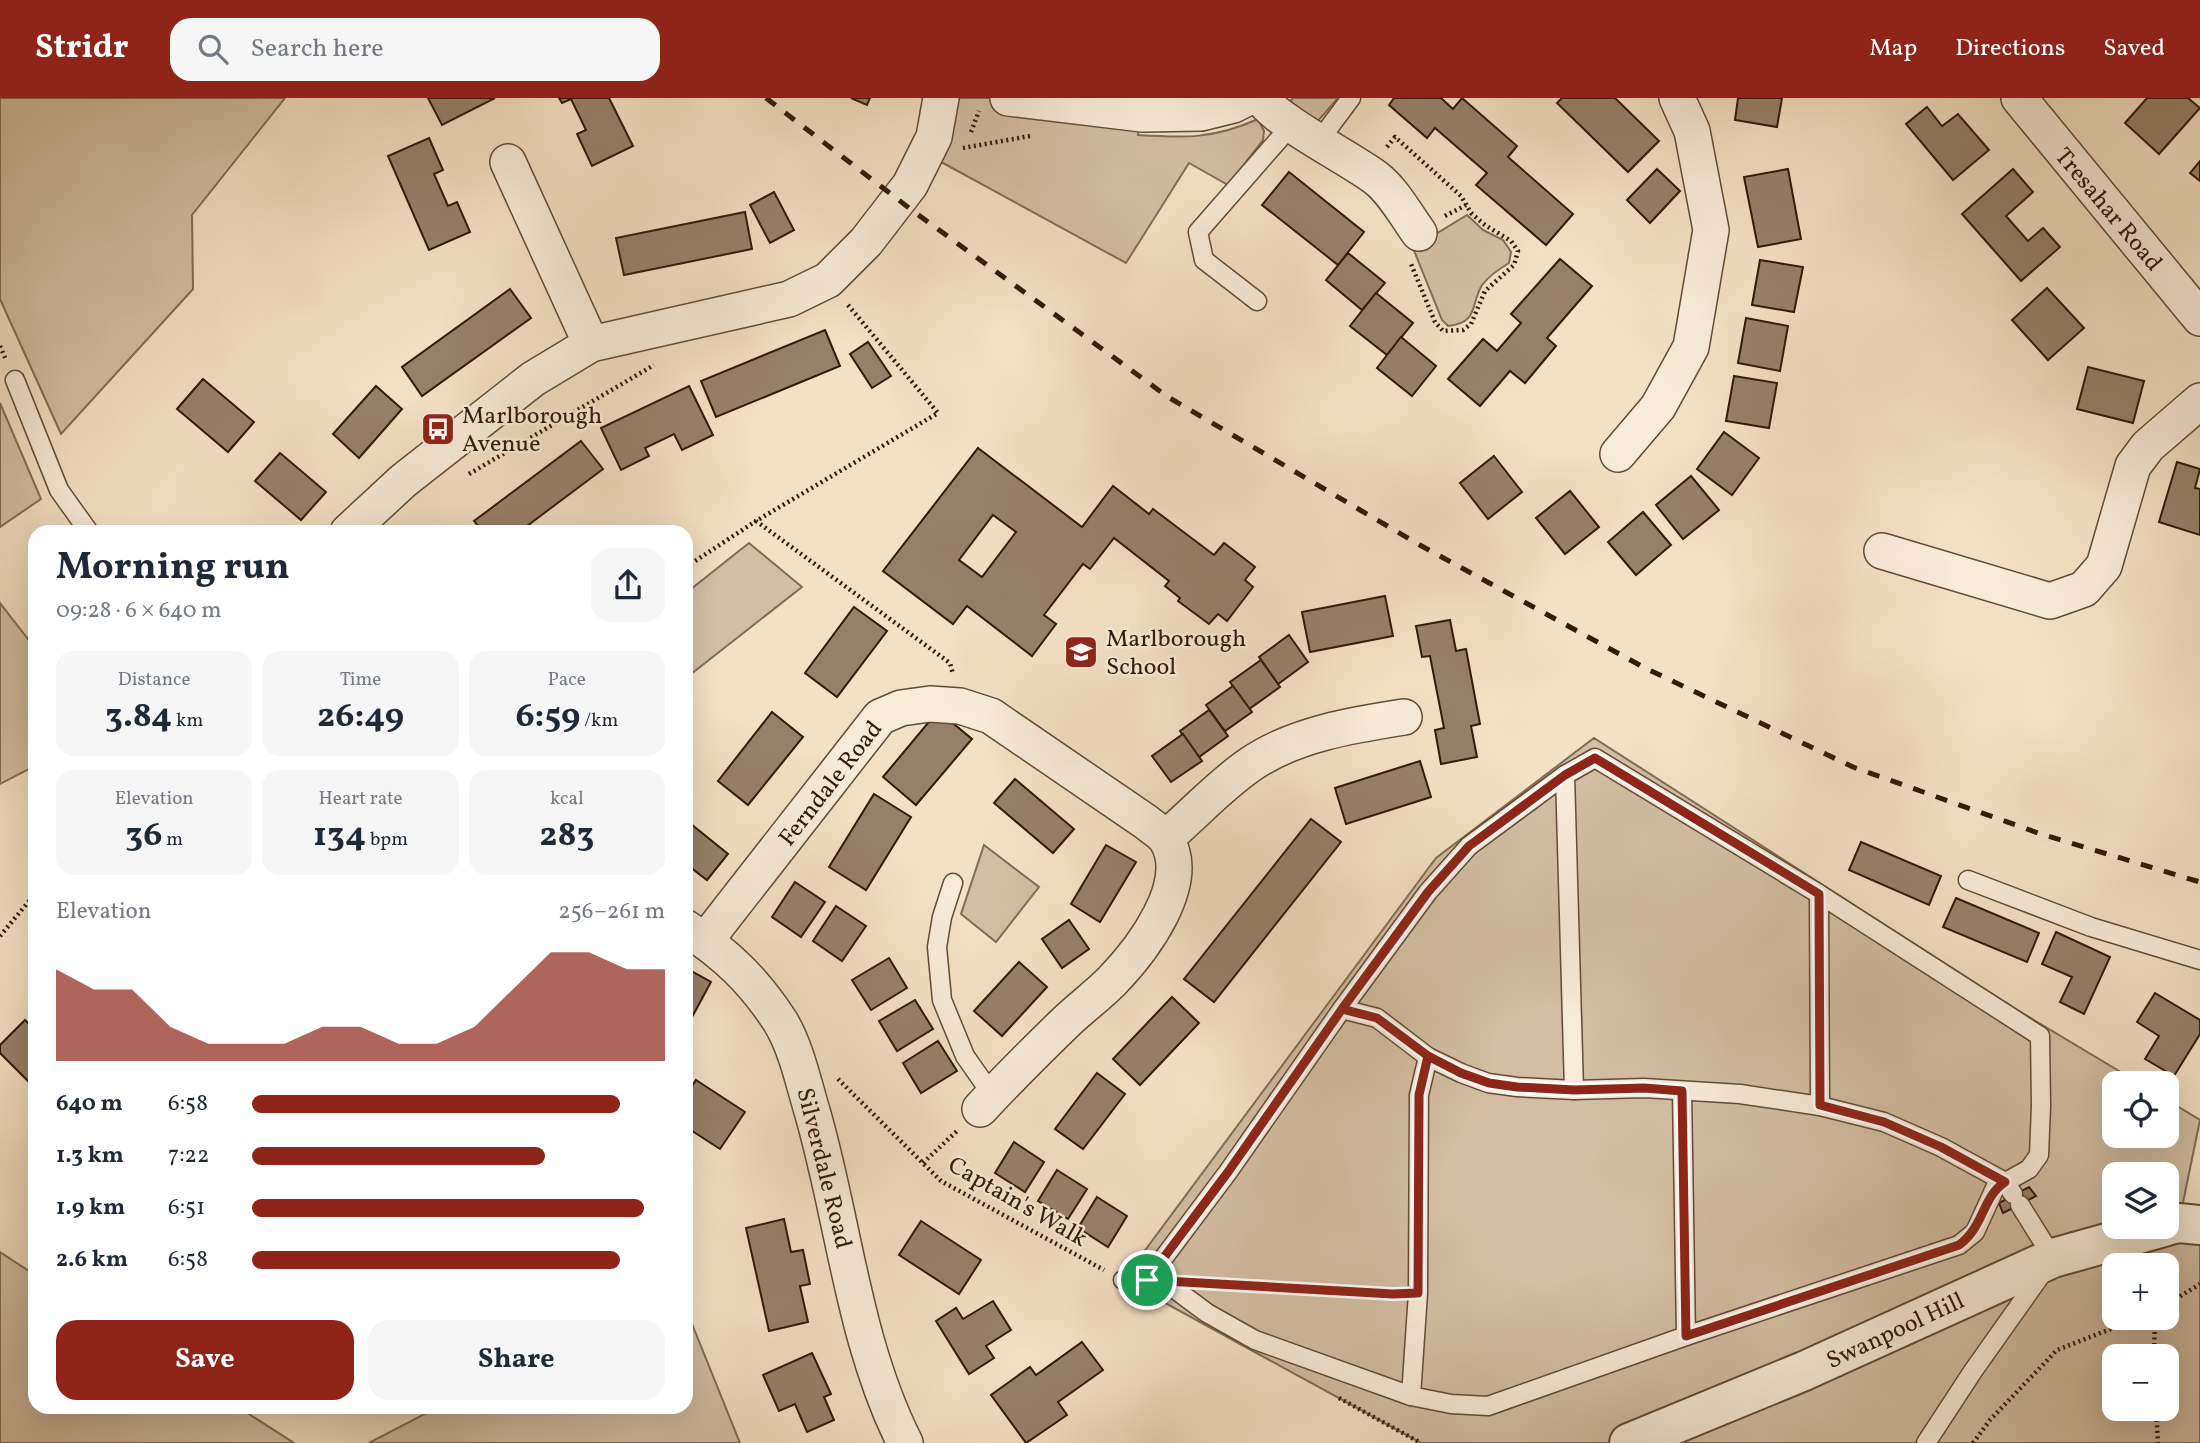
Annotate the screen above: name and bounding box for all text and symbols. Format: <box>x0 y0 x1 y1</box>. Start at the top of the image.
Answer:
search box <box>170 18 660 81</box>
text: Stridr <box>35 26 128 72</box>
icon: search <box>194 30 232 68</box>
text: Search here <box>250 31 384 67</box>
text: Map <box>1869 32 1917 66</box>
text: Directions <box>1955 32 2065 66</box>
text: Saved <box>2103 32 2165 66</box>
street label: Tresahar Road <box>2046 141 2169 279</box>
place label: Marlborough Avenue <box>462 400 602 462</box>
bus stop icon: Marlborough Avenue <box>419 410 457 448</box>
text: Morning run <box>56 542 290 595</box>
button: share <box>591 548 665 622</box>
text: 09:28 · 6 × 640 m <box>56 595 222 627</box>
place label: Marlborough School <box>1106 623 1246 685</box>
school or university icon: Marlborough School <box>1062 633 1100 671</box>
text: Distance <box>118 667 191 693</box>
text: Time <box>340 667 381 693</box>
text: Pace <box>548 667 586 693</box>
text: 3.84 <box>105 693 172 741</box>
text: 26:49 <box>317 693 404 741</box>
text: 6:59 <box>515 693 580 741</box>
text: km <box>172 708 203 734</box>
text: /km <box>580 708 618 734</box>
street label: Ferndale Road <box>772 714 891 854</box>
text: Elevation <box>115 786 194 812</box>
text: Heart rate <box>319 786 402 812</box>
text: kcal <box>550 786 584 812</box>
text: 36 <box>125 812 162 860</box>
text: 134 <box>313 812 366 860</box>
text: 283 <box>539 812 594 860</box>
text: m <box>162 827 183 853</box>
text: bpm <box>366 827 408 853</box>
text: Elevation <box>56 896 152 928</box>
text: 256–261 m <box>558 896 665 928</box>
map controls <box>2102 1071 2179 1421</box>
button: locate <box>2102 1071 2179 1148</box>
street label: Silverdale Road <box>787 1085 859 1252</box>
text: 640 m <box>56 1088 123 1120</box>
text: 6:58 <box>168 1088 208 1120</box>
text: 1.3 km <box>56 1140 124 1172</box>
text: 7:22 <box>168 1140 209 1172</box>
street label: Captain's Walk <box>941 1149 1093 1256</box>
button: layers <box>2102 1162 2179 1239</box>
text: 1.9 km <box>56 1192 125 1224</box>
text: 6:51 <box>168 1192 205 1224</box>
text: 2.6 km <box>56 1244 128 1276</box>
text: 6:58 <box>168 1244 208 1276</box>
pin <box>1117 1250 1177 1310</box>
button: + <box>2102 1253 2179 1330</box>
icon: arrive <box>1128 1261 1166 1299</box>
street label: Swanpool Hill <box>1821 1285 1970 1379</box>
button: Save <box>56 1320 354 1400</box>
button: Share <box>368 1320 665 1400</box>
button: − <box>2102 1344 2179 1421</box>

